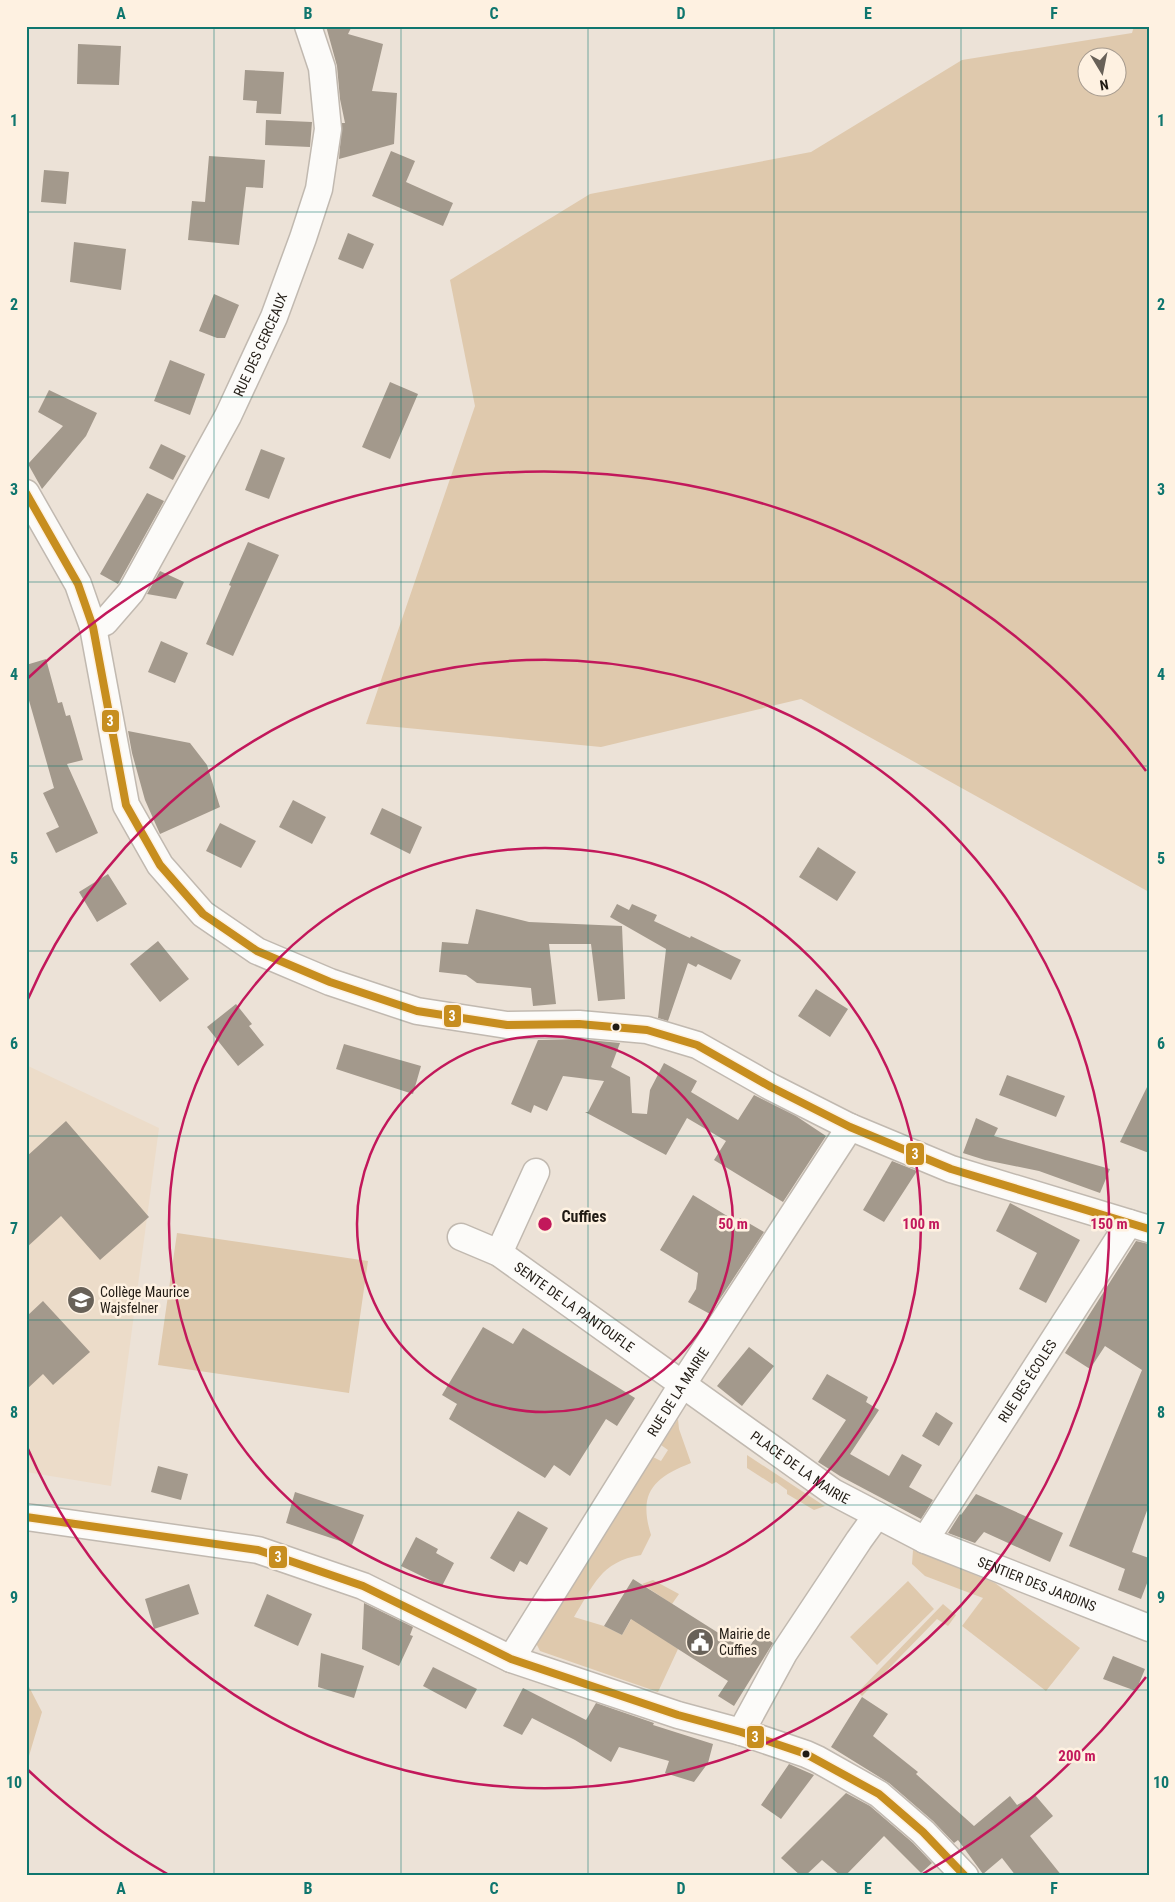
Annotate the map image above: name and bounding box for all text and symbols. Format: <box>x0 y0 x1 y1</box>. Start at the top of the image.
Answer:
text: A <box>116 4 126 23</box>
text: B <box>304 4 313 23</box>
text: C <box>489 4 499 23</box>
text: D <box>676 4 686 23</box>
text: E <box>864 4 872 23</box>
text: F <box>1050 4 1058 23</box>
north arrow <box>1078 48 1128 98</box>
text: N <box>1099 76 1110 93</box>
text: 1 <box>10 111 18 130</box>
text: 1 <box>1157 111 1165 130</box>
street label: RUE DES CERCEAUX <box>230 290 290 399</box>
text: 2 <box>10 295 18 314</box>
text: 2 <box>1157 295 1165 314</box>
text: 3 <box>10 480 18 499</box>
text: 3 <box>1157 480 1165 499</box>
text: 4 <box>10 665 18 684</box>
text: 4 <box>1157 665 1165 684</box>
line badge: 3 <box>101 709 120 733</box>
text: 3 <box>106 713 114 729</box>
text: 5 <box>10 849 18 868</box>
text: 5 <box>1157 849 1165 868</box>
line badge: 3 <box>443 1004 462 1028</box>
text: 3 <box>448 1008 456 1024</box>
unlabelled marker <box>611 1022 621 1032</box>
text: 6 <box>10 1034 18 1053</box>
text: 6 <box>1157 1034 1165 1053</box>
line badge: 3 <box>905 1142 925 1166</box>
text: 3 <box>911 1146 919 1162</box>
district label: Cuffies <box>561 1207 607 1226</box>
centre of rings <box>536 1215 554 1233</box>
text: 50 m <box>718 1215 748 1233</box>
text: 100 m <box>902 1215 940 1233</box>
text: 150 m <box>1090 1215 1128 1233</box>
text: 7 <box>10 1219 18 1238</box>
text: 7 <box>1157 1219 1165 1238</box>
street label: SENTE DE LA PANTOUFLE <box>511 1259 638 1355</box>
place label: Collège Maurice Wajsfelner <box>100 1284 190 1316</box>
school or university icon: Collège Maurice Wajsfelner <box>66 1285 96 1315</box>
street label: RUE DES ÉCOLES <box>995 1337 1060 1425</box>
street label: RUE DE LA MAIRIE <box>644 1345 712 1439</box>
text: 8 <box>10 1403 18 1422</box>
text: 8 <box>1157 1403 1165 1422</box>
street label: PLACE DE LA MAIRIE <box>747 1428 852 1507</box>
line badge: 3 <box>268 1545 288 1569</box>
text: 3 <box>274 1549 282 1565</box>
street label: SENTIER DES JARDINS <box>975 1553 1099 1615</box>
text: 9 <box>10 1588 18 1607</box>
text: 9 <box>1157 1588 1165 1607</box>
place label: Mairie de Cuffies <box>719 1626 771 1658</box>
public building icon: Mairie de Cuffies <box>685 1627 715 1657</box>
line badge: 3 <box>746 1725 765 1749</box>
text: 3 <box>751 1729 759 1745</box>
text: 200 m <box>1058 1747 1096 1765</box>
unlabelled marker <box>801 1749 811 1759</box>
text: 10 <box>6 1773 22 1792</box>
text: 10 <box>1153 1773 1169 1792</box>
text: A <box>116 1879 126 1898</box>
text: B <box>304 1879 313 1898</box>
text: C <box>489 1879 499 1898</box>
text: D <box>676 1879 686 1898</box>
text: E <box>864 1879 872 1898</box>
text: F <box>1050 1879 1058 1898</box>

